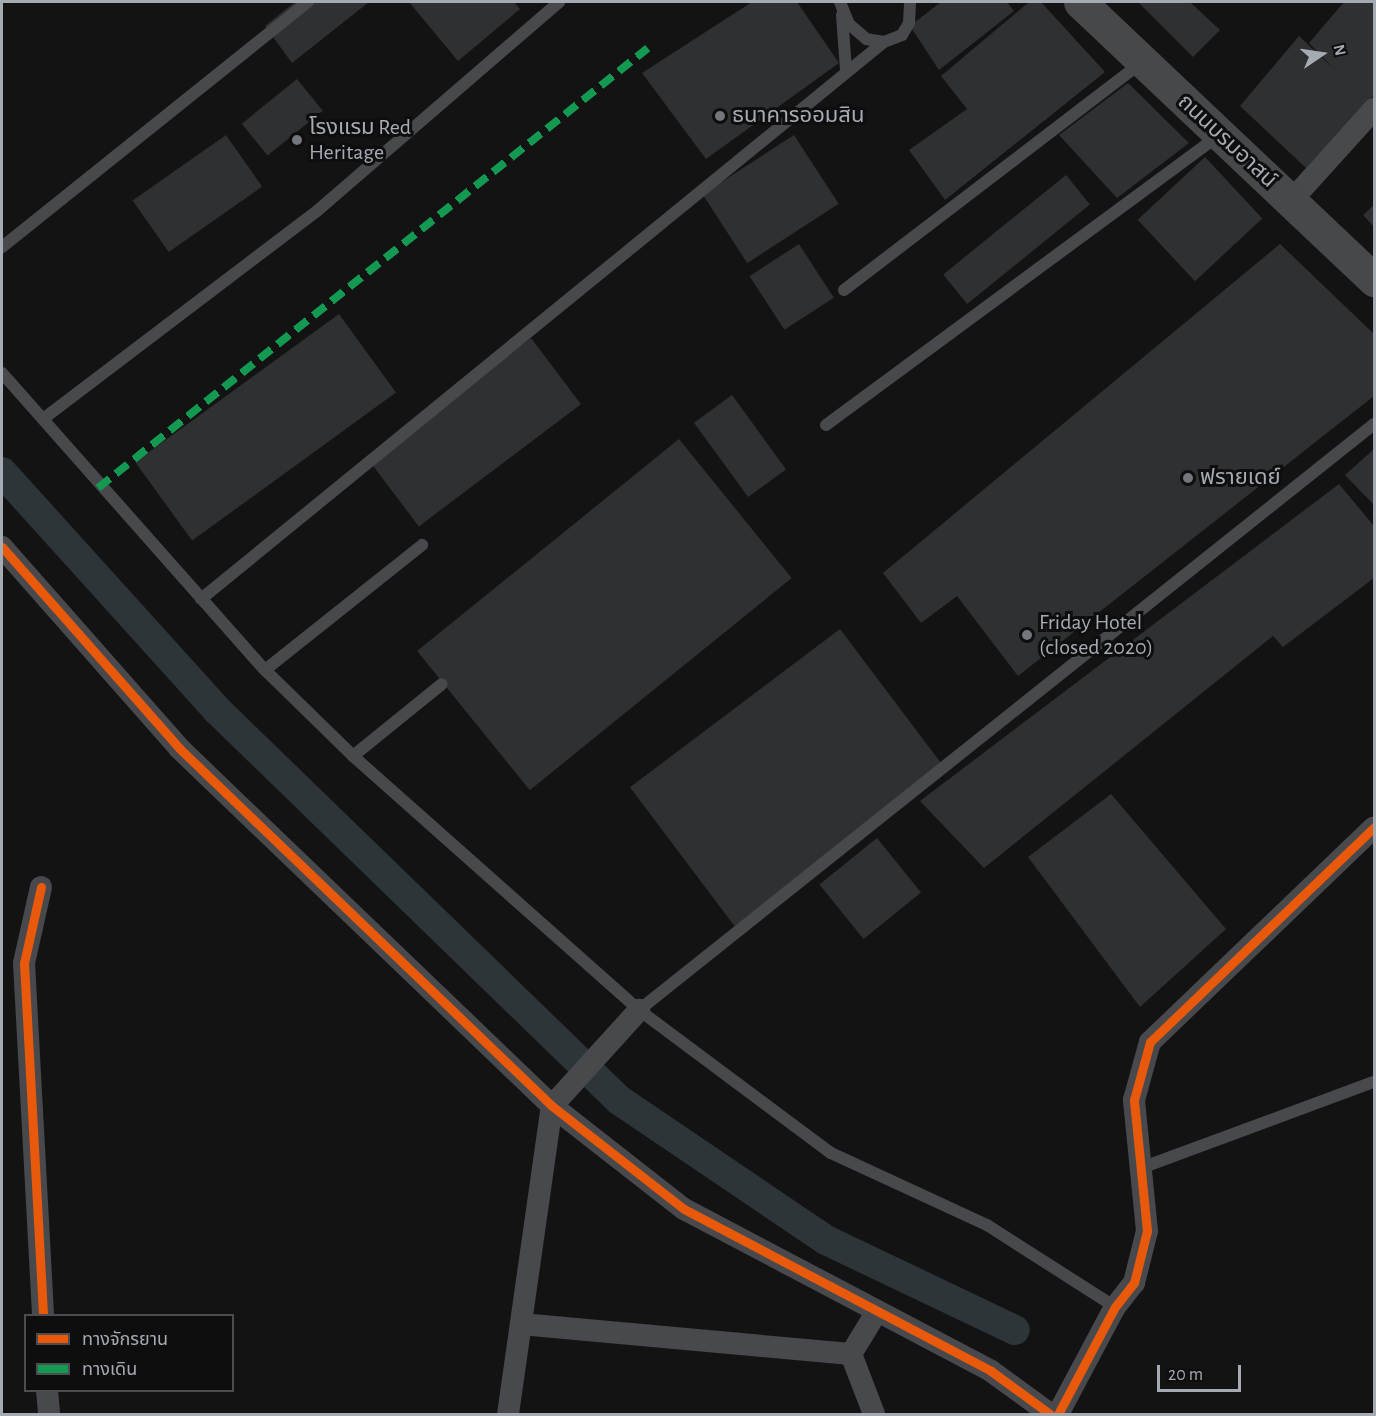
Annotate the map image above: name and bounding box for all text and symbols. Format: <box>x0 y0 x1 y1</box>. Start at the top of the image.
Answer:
north arrow <box>1292 24 1352 84</box>
text: N <box>1330 43 1349 57</box>
street label: ถนนบรมอาสน์ <box>1172 89 1282 193</box>
place label: ธนาคารออมสิน <box>732 103 864 129</box>
marker: ธนาคารออมสิน <box>713 109 727 123</box>
place label: โรงแรม Red Heritage <box>309 114 411 166</box>
marker: โรงแรม Red Heritage <box>290 133 304 147</box>
place label: ฟรายเดย์ <box>1200 465 1281 491</box>
marker: ฟรายเดย์ <box>1181 471 1195 485</box>
place label: Friday Hotel (closed 2020) <box>1039 609 1153 660</box>
marker: Friday Hotel (closed 2020) <box>1020 628 1034 642</box>
legend <box>24 1314 234 1392</box>
text: ทางจักรยาน <box>82 1331 168 1349</box>
scale bar <box>1160 1353 1244 1391</box>
text: ทางเดิน <box>82 1361 137 1379</box>
text: 20 m <box>1168 1366 1203 1384</box>

